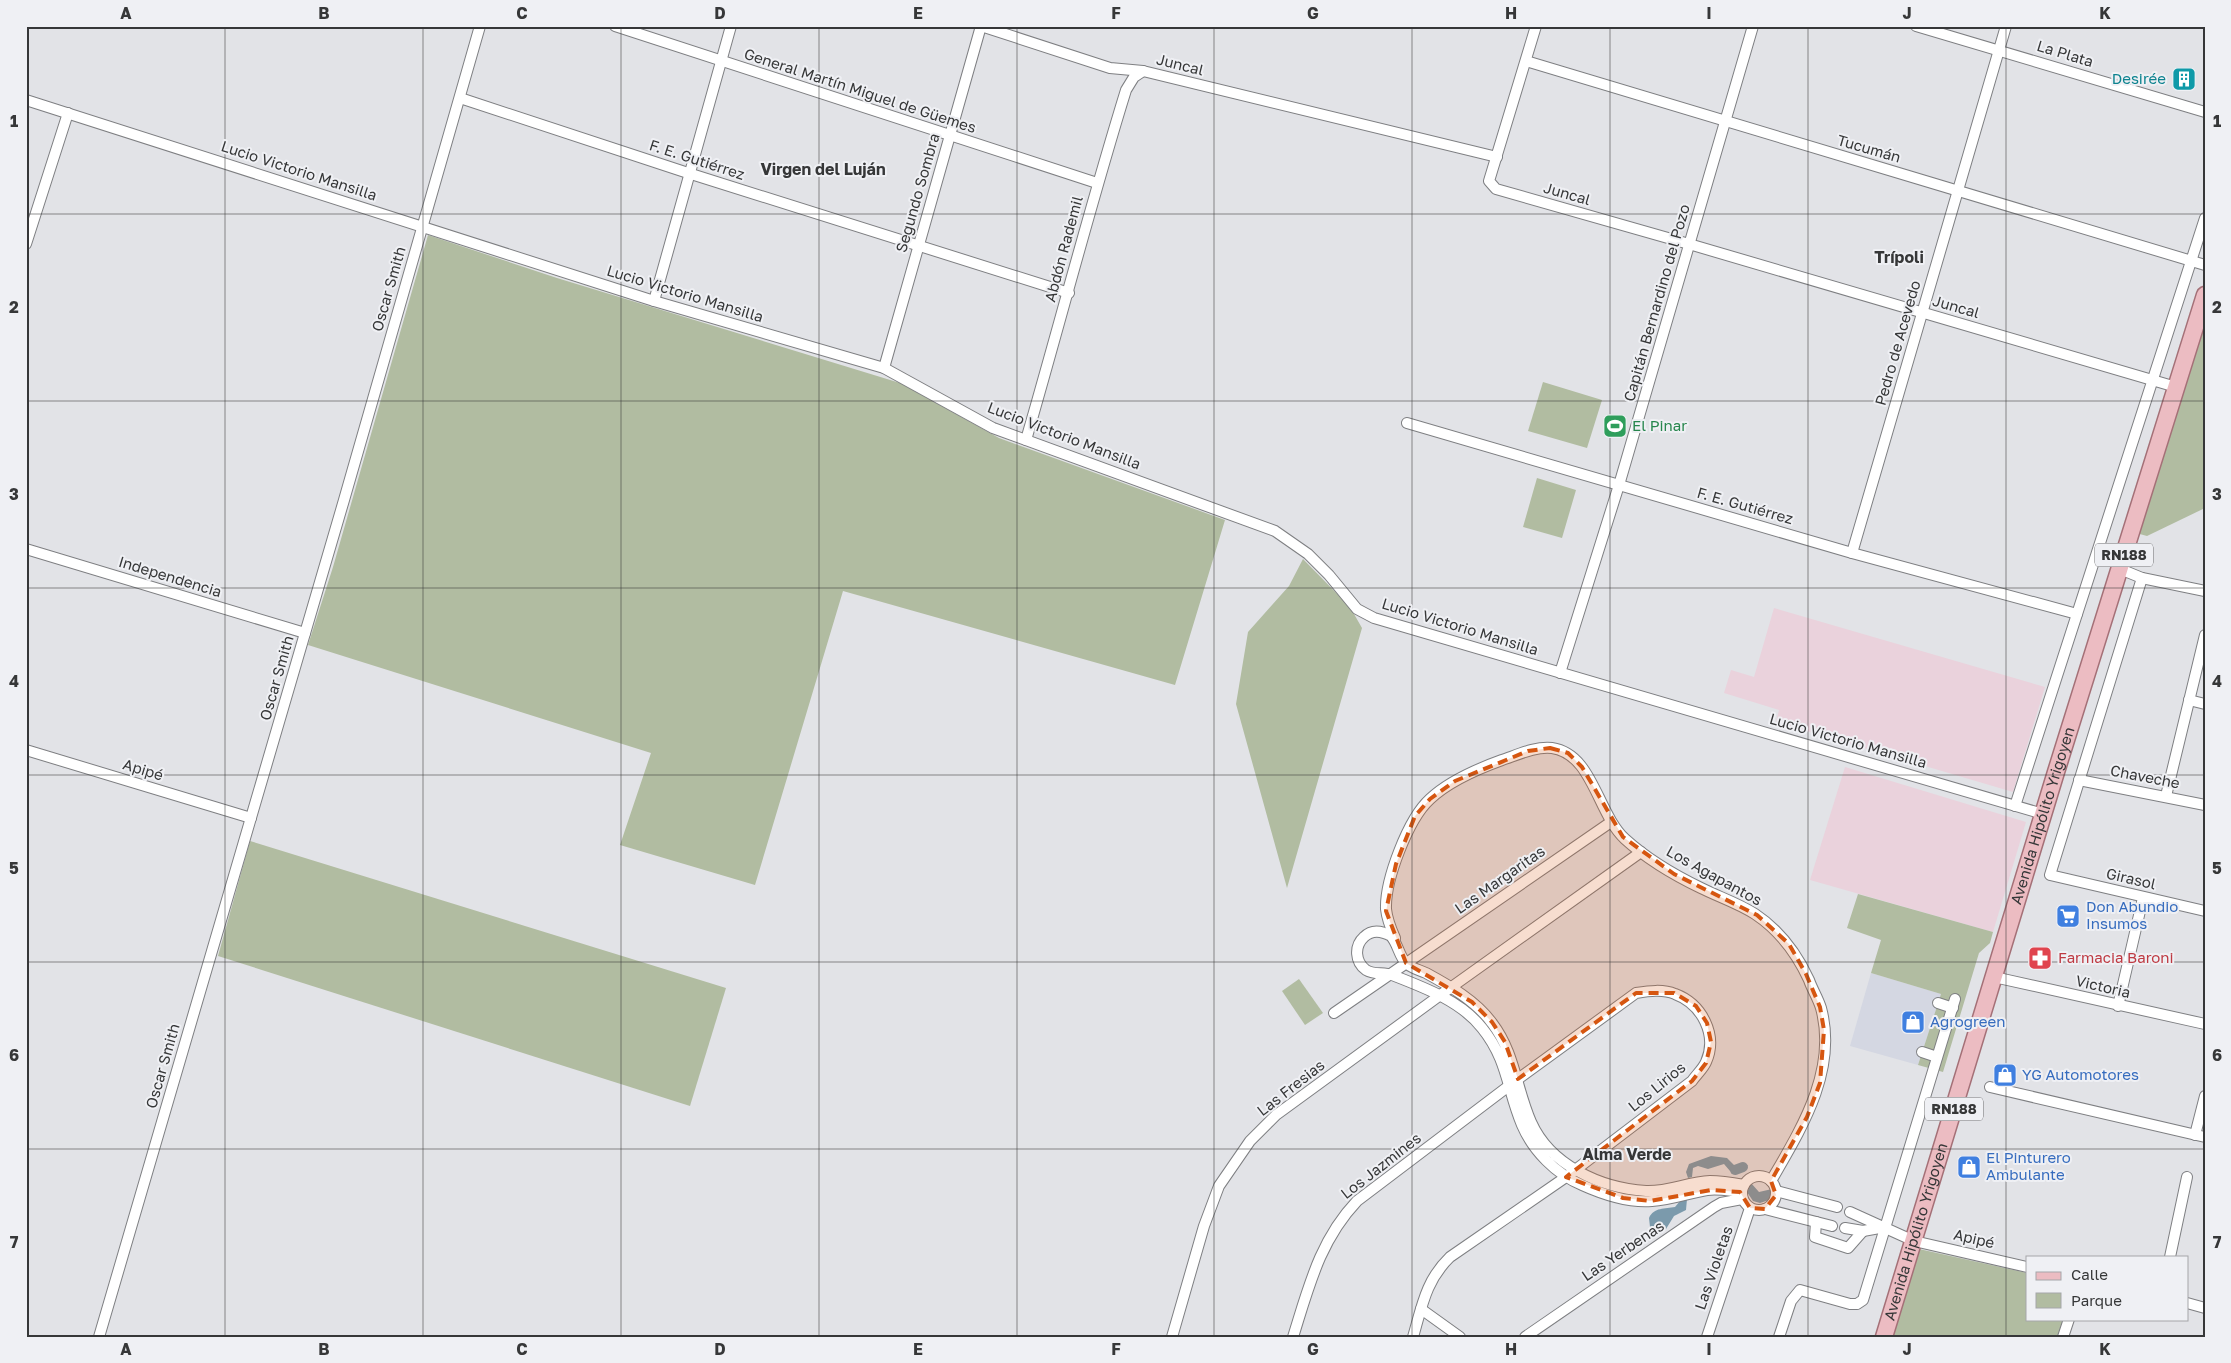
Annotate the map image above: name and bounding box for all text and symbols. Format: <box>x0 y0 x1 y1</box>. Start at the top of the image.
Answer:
text: A <box>120 3 132 23</box>
text: B <box>318 3 330 23</box>
text: C <box>516 3 528 23</box>
text: D <box>714 3 726 23</box>
text: E <box>913 3 923 23</box>
text: F <box>1111 3 1121 23</box>
text: G <box>1307 3 1319 23</box>
text: H <box>1505 3 1517 23</box>
text: I <box>1706 3 1712 23</box>
text: J <box>1902 3 1912 23</box>
text: K <box>2099 3 2111 23</box>
street label: La Plata <box>2035 36 2096 70</box>
street label: General Martín Miguel de Güemes <box>742 44 979 136</box>
street label: Juncal <box>1155 49 1206 79</box>
building icon: Desirée <box>2171 66 2197 92</box>
place label: Desirée <box>2112 69 2166 87</box>
text: 1 <box>10 111 18 131</box>
text: 1 <box>2213 111 2221 131</box>
street label: Tucumán <box>1835 130 1903 166</box>
street label: Segundo Sombra <box>891 131 943 254</box>
street label: F. E. Gutiérrez <box>647 135 748 183</box>
street label: Lucio Victorio Mansilla <box>219 136 379 204</box>
district label: Virgen del Luján <box>760 159 886 179</box>
street label: Juncal <box>1542 178 1593 208</box>
street label: Abdón Rademil <box>1040 194 1086 304</box>
street label: Capitán Bernardino del Pozo <box>1619 202 1693 403</box>
street label: Oscar Smith <box>367 244 409 333</box>
district label: Trípoli <box>1874 247 1924 267</box>
street label: Lucio Victorio Mansilla <box>605 261 766 325</box>
street label: Pedro de Acevedo <box>1871 278 1924 407</box>
street label: Juncal <box>1931 291 1982 321</box>
text: 2 <box>9 297 19 317</box>
text: 2 <box>2212 297 2222 317</box>
street label: Lucio Victorio Mansilla <box>985 397 1144 473</box>
sports icon: El Pinar <box>1602 413 1628 439</box>
place label: El Pinar <box>1632 416 1687 434</box>
street label: F. E. Gutiérrez <box>1695 483 1796 527</box>
text: 3 <box>9 484 19 504</box>
text: 3 <box>2212 484 2222 504</box>
road number: RN188 <box>2095 544 2153 566</box>
street label: Independencia <box>117 552 224 600</box>
street label: Lucio Victorio Mansilla <box>1380 594 1541 658</box>
street label: Oscar Smith <box>255 633 297 722</box>
text: 4 <box>9 671 19 691</box>
text: 4 <box>2212 671 2222 691</box>
street label: Lucio Victorio Mansilla <box>1768 709 1929 771</box>
street label: Avenida Hipólito Yrigoyen <box>2006 724 2078 906</box>
street label: Apipé <box>121 754 166 784</box>
street label: Chaveche <box>2109 760 2182 792</box>
street label: Las Margaritas <box>1451 841 1548 917</box>
street label: Los Agapantos <box>1664 841 1765 909</box>
text: 5 <box>9 858 19 878</box>
text: 5 <box>2212 858 2222 878</box>
street label: Girasol <box>2105 864 2158 893</box>
place label: Don Abundio Insumos <box>2086 897 2178 932</box>
supermarket icon: Don Abundio Insumos <box>2055 903 2081 929</box>
pharmacy icon: Farmacia Baroni <box>2027 945 2053 971</box>
place label: Farmacia Baroni <box>2058 948 2174 966</box>
street label: Victoria <box>2074 971 2132 1001</box>
shop icon: Agrogreen <box>1900 1009 1926 1035</box>
place label: Agrogreen <box>1930 1012 2005 1030</box>
street label: Oscar Smith <box>141 1021 183 1110</box>
text: 6 <box>9 1045 19 1065</box>
text: 6 <box>2212 1045 2222 1065</box>
street label: Las Fresias <box>1253 1055 1328 1119</box>
street label: Los Lirios <box>1624 1058 1689 1115</box>
shop icon: YG Automotores <box>1992 1062 2018 1088</box>
place label: YG Automotores <box>2022 1065 2139 1083</box>
road number: RN188 <box>1925 1098 1983 1120</box>
street label: Los Jazmines <box>1337 1128 1424 1202</box>
street label: Avenida Hipólito Yrigoyen <box>1880 1141 1951 1322</box>
district label: Alma Verde <box>1583 1144 1671 1164</box>
place label: El Pinturero Ambulante <box>1986 1148 2071 1183</box>
shop icon: El Pinturero Ambulante <box>1956 1154 1982 1180</box>
street label: Las Yerbenas <box>1578 1216 1667 1284</box>
street label: Las Violetas <box>1690 1223 1736 1312</box>
street label: Apipé <box>1952 1225 1997 1251</box>
text: 7 <box>10 1232 19 1252</box>
text: 7 <box>2213 1232 2222 1252</box>
legend <box>2026 1256 2188 1320</box>
text: Calle <box>2071 1265 2108 1283</box>
text: Parque <box>2071 1291 2122 1309</box>
text: A <box>120 1339 132 1359</box>
text: B <box>318 1339 330 1359</box>
text: C <box>516 1339 528 1359</box>
text: D <box>714 1339 726 1359</box>
text: E <box>913 1339 923 1359</box>
text: F <box>1111 1339 1121 1359</box>
text: G <box>1307 1339 1319 1359</box>
text: H <box>1505 1339 1517 1359</box>
text: I <box>1706 1339 1712 1359</box>
text: J <box>1902 1339 1912 1359</box>
text: K <box>2099 1339 2111 1359</box>

